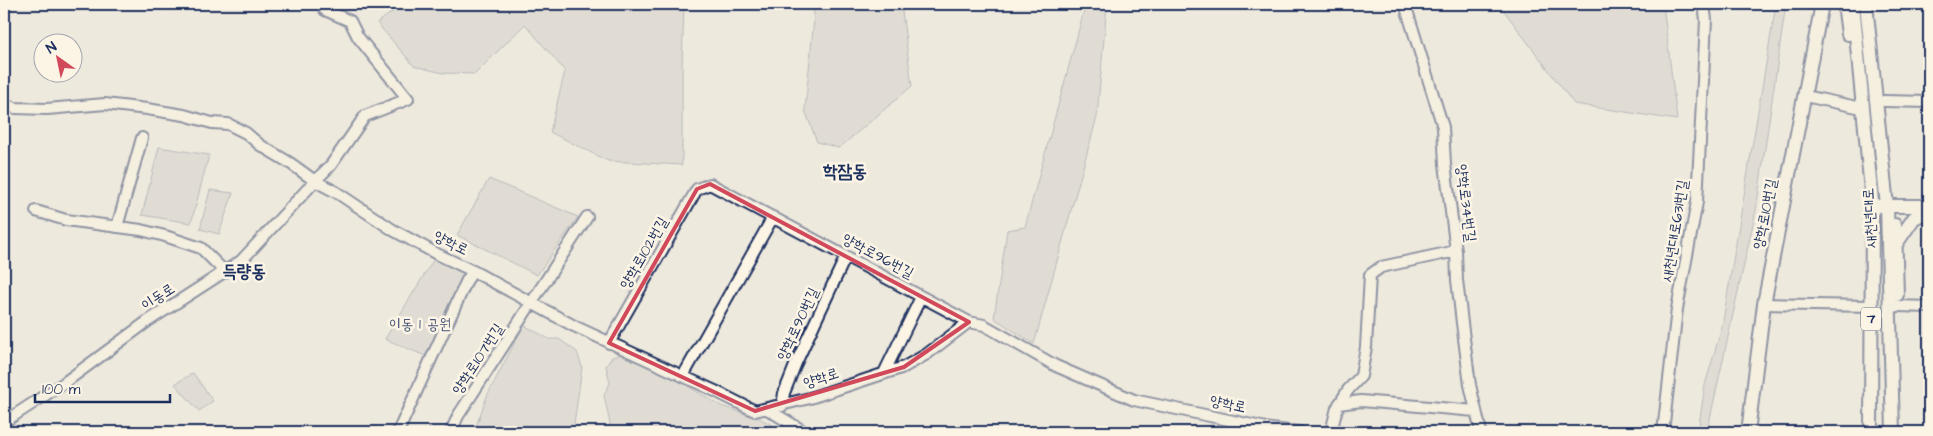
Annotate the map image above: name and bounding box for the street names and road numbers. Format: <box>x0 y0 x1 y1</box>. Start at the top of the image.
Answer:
street label: 양학로34번길 <box>1451 163 1481 243</box>
street label: 양학로10번길 <box>1748 177 1782 251</box>
street label: 새천년대로631번길 <box>1657 178 1693 284</box>
street label: 새천년대로 <box>1858 187 1882 249</box>
street label: 양학로102번길 <box>615 213 673 293</box>
street label: 양학로 <box>430 226 472 260</box>
street label: 양학로96번길 <box>839 228 917 284</box>
street label: 이동로 <box>137 278 179 316</box>
street label: 양학로90번길 <box>772 284 824 364</box>
road number: 7 <box>1861 308 1881 330</box>
street label: 양학로107번길 <box>447 319 509 399</box>
street label: 양학로 <box>801 362 841 394</box>
street label: 양학로 <box>1208 390 1248 418</box>

